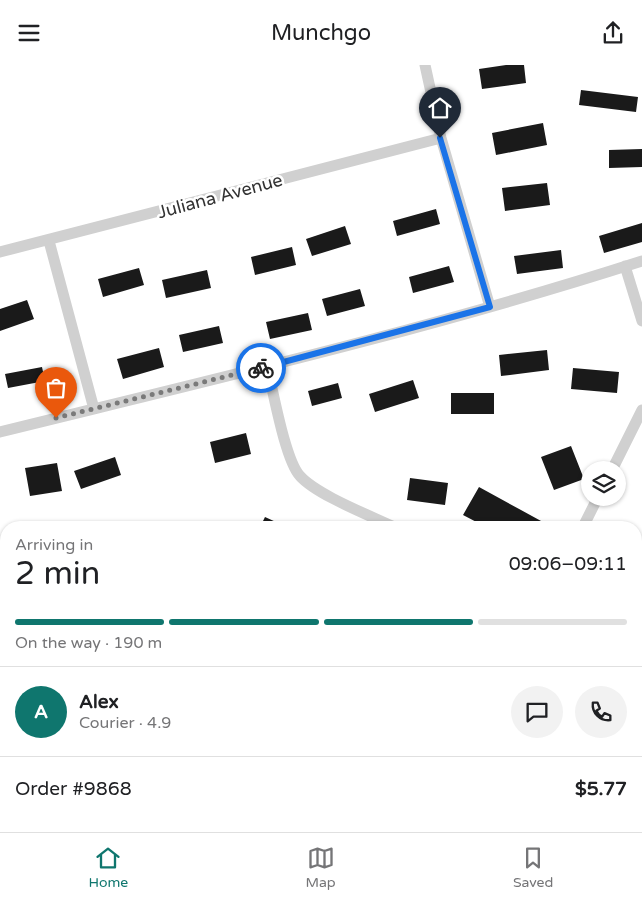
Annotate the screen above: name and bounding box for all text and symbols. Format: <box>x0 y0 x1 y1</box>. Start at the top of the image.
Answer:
icon: menu <box>15 19 43 47</box>
icon: share <box>599 19 627 47</box>
text: Munchgo <box>271 20 371 46</box>
pin <box>419 87 461 138</box>
icon: home <box>426 94 454 122</box>
street label: Juliana Avenue <box>155 169 285 223</box>
courier <box>236 343 286 393</box>
icon: bike <box>247 354 275 382</box>
pin <box>35 367 77 418</box>
icon: bag <box>42 374 70 402</box>
map controls <box>581 461 626 506</box>
button: layers <box>581 461 626 506</box>
text: Arriving in <box>15 535 93 555</box>
text: 09:06–09:11 <box>509 553 627 575</box>
text: 2 min <box>15 555 100 593</box>
text: On the way · 190 m <box>15 633 162 653</box>
button: chat <box>511 686 563 738</box>
button: phone <box>575 686 627 738</box>
text: Alex <box>79 691 119 713</box>
text: A <box>34 701 48 723</box>
text: Courier · 4.9 <box>79 713 171 733</box>
text: Order #9868 <box>15 778 132 800</box>
text: $5.77 <box>575 778 627 800</box>
tab: Home <box>89 844 128 891</box>
tab: Map <box>305 844 336 891</box>
tab: Saved <box>513 844 553 891</box>

